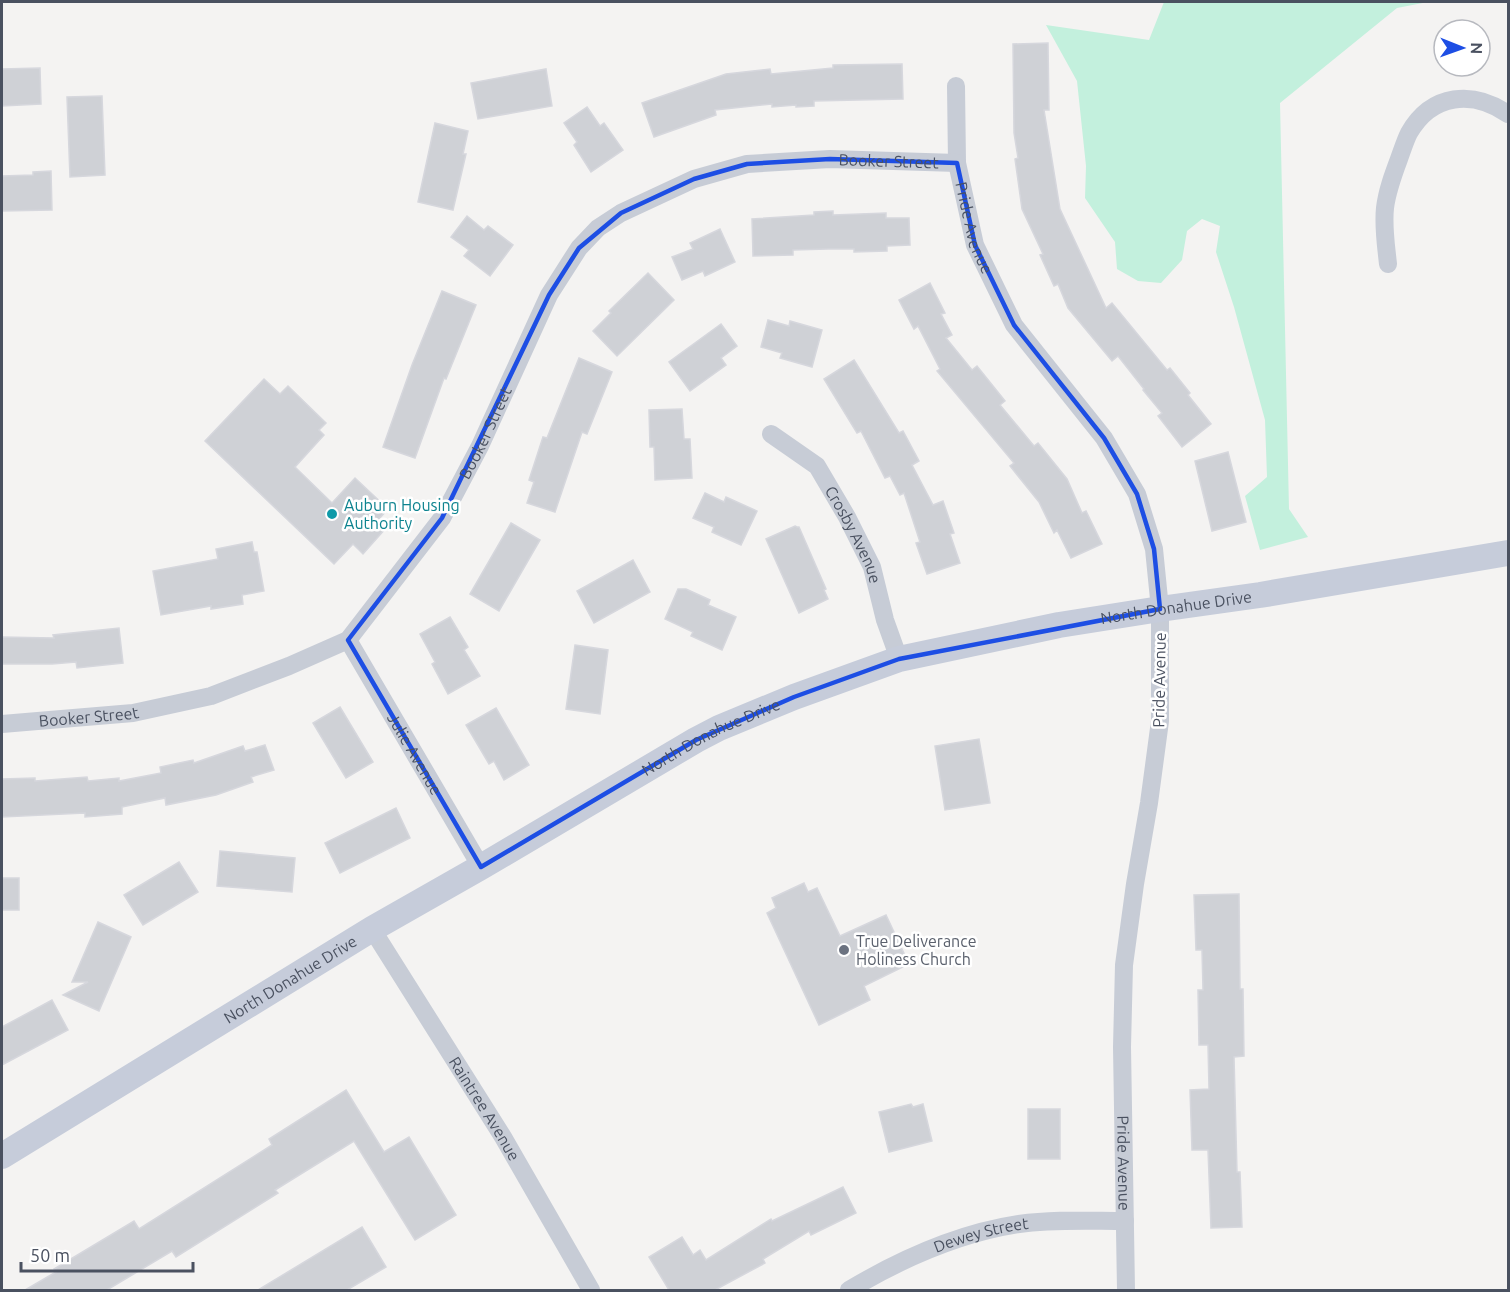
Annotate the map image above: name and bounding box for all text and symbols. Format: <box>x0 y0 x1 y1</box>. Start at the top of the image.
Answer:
north arrow <box>1432 18 1492 78</box>
text: N <box>1468 42 1486 54</box>
street label: Booker Street <box>838 150 940 171</box>
street label: Pride Avenue <box>952 180 997 277</box>
street label: Booker Street <box>455 383 515 482</box>
street label: Crosby Avenue <box>822 483 885 585</box>
place label: Auburn Housing Authority <box>344 496 460 532</box>
marker: Auburn Housing Authority <box>325 507 339 521</box>
street label: North Donahue Drive <box>1099 587 1253 627</box>
street label: Pride Avenue <box>1149 632 1169 728</box>
street label: North Donahue Drive <box>638 695 783 779</box>
street label: Booker Street <box>38 703 141 730</box>
street label: Julie Avenue <box>384 710 446 798</box>
street label: North Donahue Drive <box>220 932 360 1027</box>
place label: True Deliverance Holiness Church <box>856 932 976 968</box>
marker: True Deliverance Holiness Church <box>837 943 851 957</box>
street label: Raintree Avenue <box>446 1053 524 1164</box>
street label: Pride Avenue <box>1114 1115 1134 1211</box>
street label: Dewey Street <box>931 1214 1030 1256</box>
scale bar <box>21 1235 194 1273</box>
text: 50 m <box>30 1245 70 1265</box>

